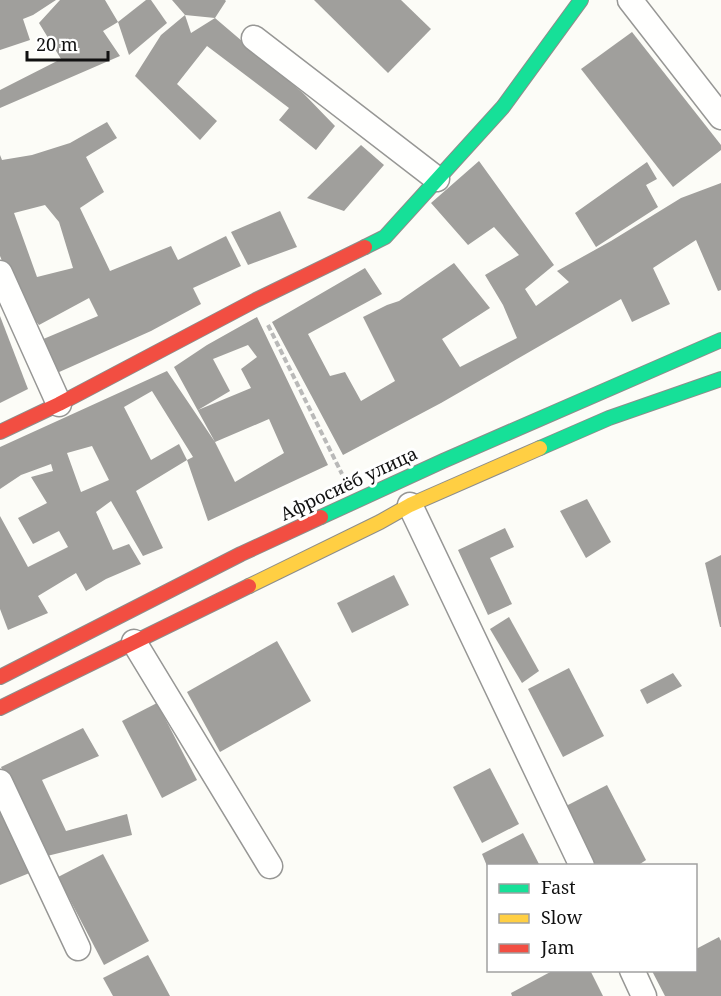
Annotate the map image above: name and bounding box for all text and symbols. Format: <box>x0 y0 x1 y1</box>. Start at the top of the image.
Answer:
scale bar <box>27 24 108 62</box>
text: 20 m <box>36 32 78 56</box>
street label: Афросиёб улица <box>276 441 421 525</box>
legend <box>487 864 697 972</box>
text: Fast <box>541 875 576 899</box>
text: Slow <box>541 905 583 929</box>
text: Jam <box>540 935 575 959</box>

